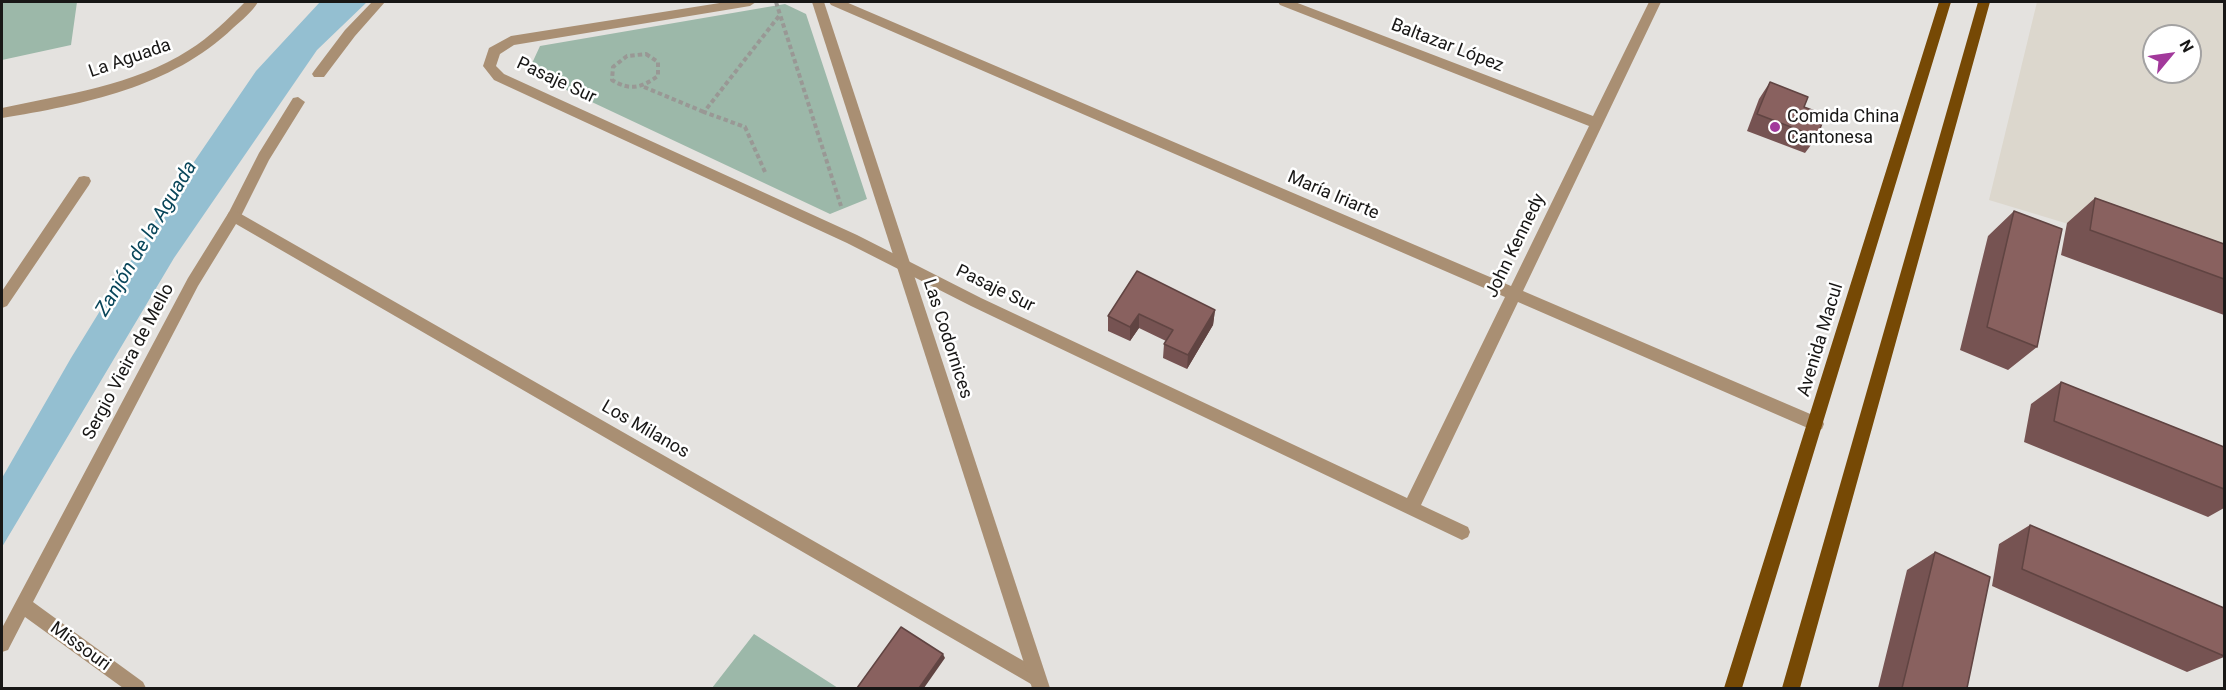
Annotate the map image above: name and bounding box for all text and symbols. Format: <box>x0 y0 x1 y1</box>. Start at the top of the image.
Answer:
street label: Baltazar López <box>1388 15 1506 77</box>
north arrow <box>2142 24 2202 84</box>
street label: La Aguada <box>86 35 174 83</box>
text: N <box>2175 36 2197 56</box>
street label: Pasaje Sur <box>513 53 599 109</box>
place label: Comida China Cantonesa <box>1787 106 1899 148</box>
marker: Comida China Cantonesa <box>1768 120 1782 134</box>
water label: Zanjón de la Aguada <box>91 157 203 321</box>
street label: María Iriarte <box>1284 167 1382 225</box>
street label: John Kennedy <box>1481 190 1551 302</box>
street label: Pasaje Sur <box>952 261 1038 317</box>
street label: Las Codornices <box>918 277 976 401</box>
street label: Sergio Vieira de Mello <box>79 280 179 444</box>
street label: Avenida Macul <box>1794 281 1848 399</box>
street label: Los Milanos <box>597 396 693 464</box>
street label: Missouri <box>46 618 114 676</box>

